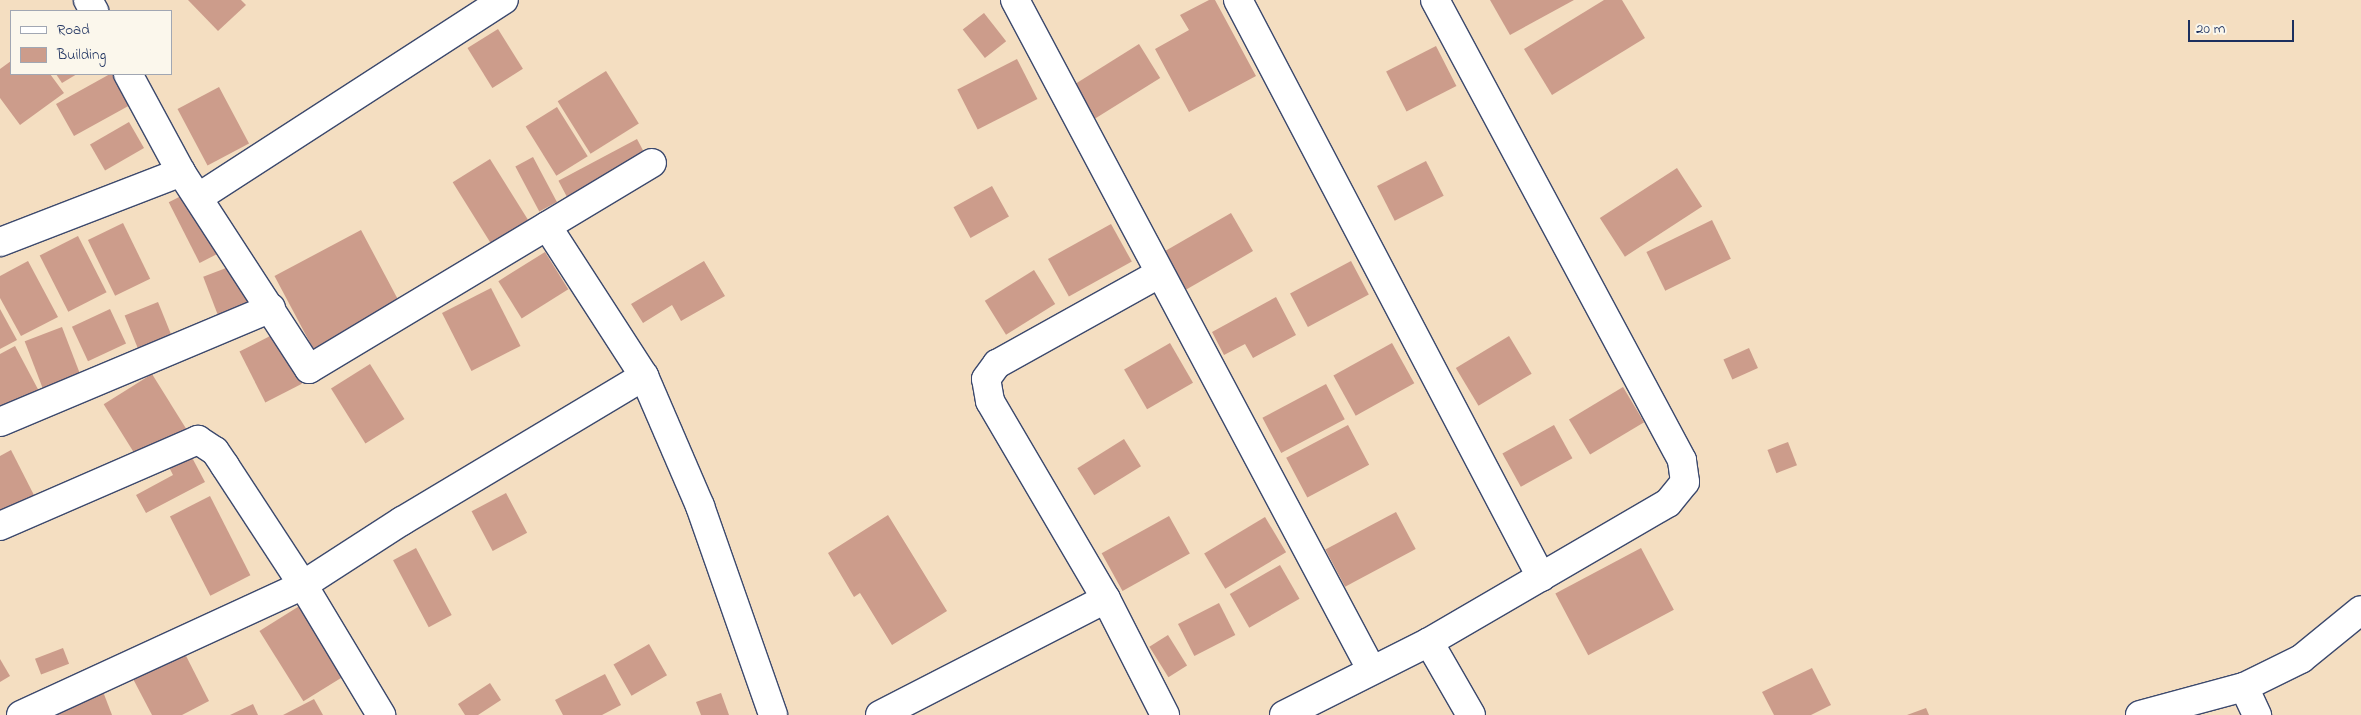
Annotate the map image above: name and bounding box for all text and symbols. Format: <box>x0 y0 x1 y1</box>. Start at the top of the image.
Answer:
legend <box>10 10 172 75</box>
scale bar <box>2191 10 2297 42</box>
text: 20 m <box>2196 18 2225 40</box>
text: Road <box>57 19 90 41</box>
text: Building <box>57 44 106 66</box>

